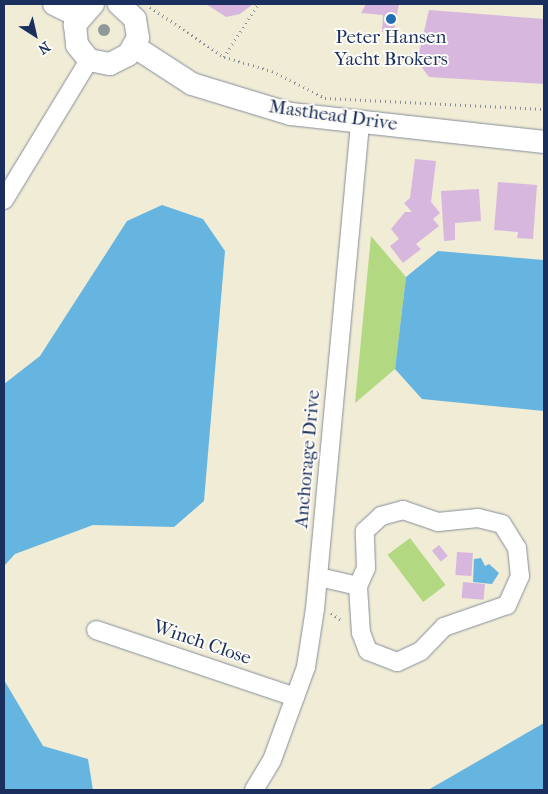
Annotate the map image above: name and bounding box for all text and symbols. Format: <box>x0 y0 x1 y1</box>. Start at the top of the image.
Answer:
north arrow <box>10 10 60 60</box>
marker: Peter Hansen Yacht Brokers <box>385 13 397 25</box>
place label: Peter Hansen Yacht Brokers <box>334 27 448 71</box>
text: N <box>35 38 53 58</box>
street label: Masthead Drive <box>267 96 399 136</box>
street label: Anchorage Drive <box>291 389 325 529</box>
street label: Winch Close <box>150 616 254 670</box>

